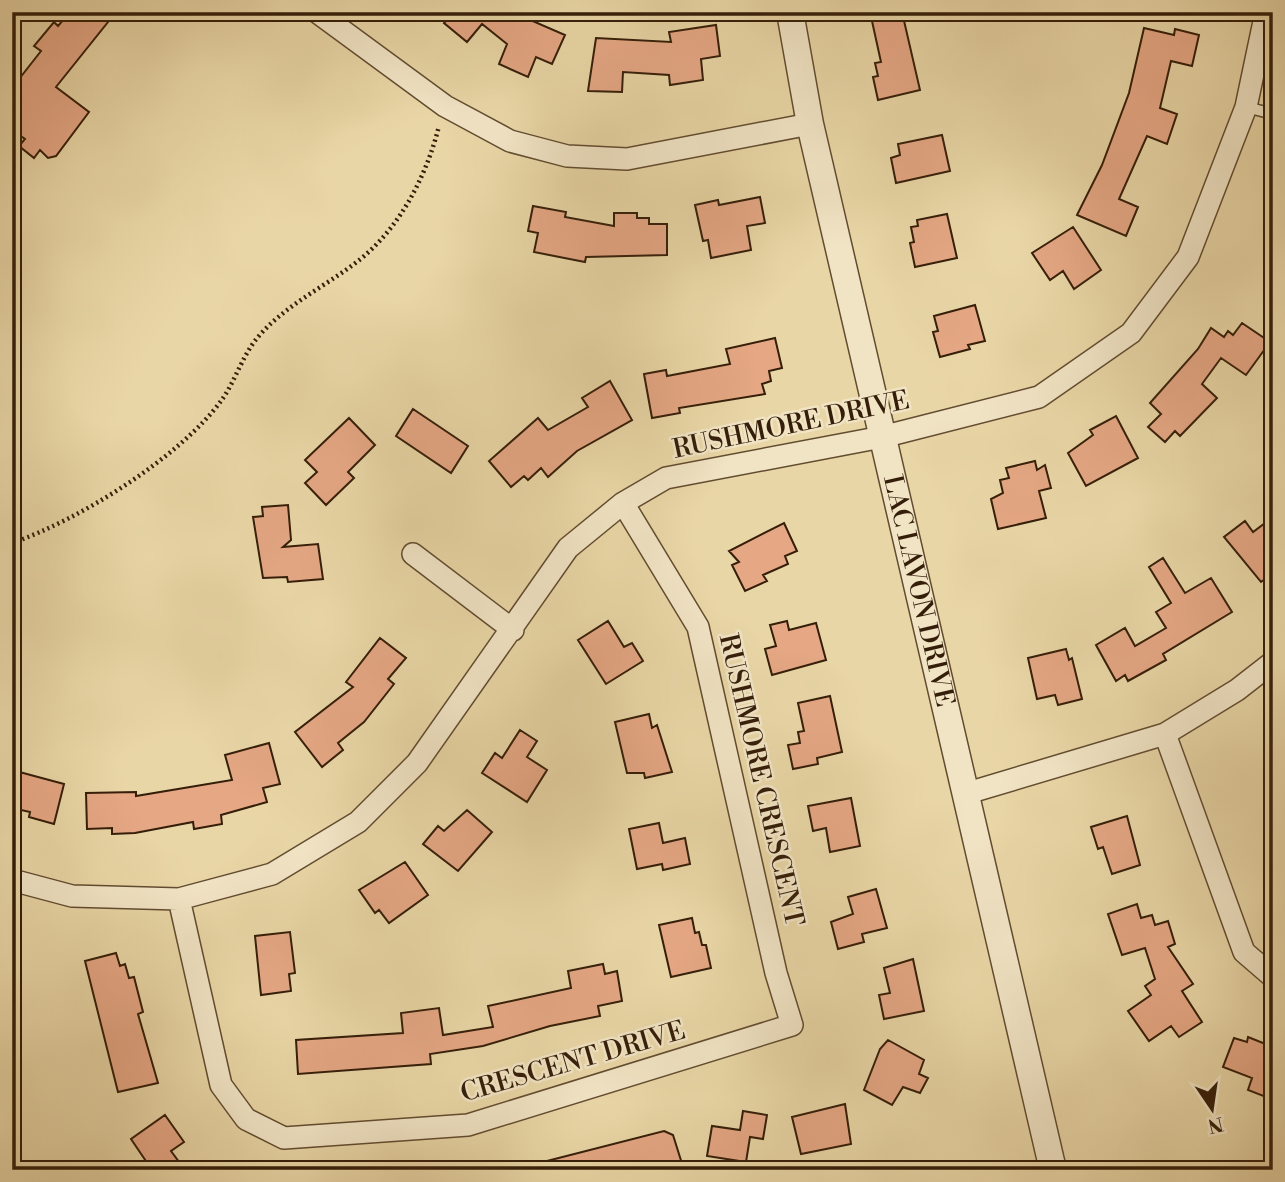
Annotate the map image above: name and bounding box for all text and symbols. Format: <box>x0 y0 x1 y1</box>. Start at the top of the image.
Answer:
street label: RUSHMORE DRIVE <box>670 384 912 466</box>
street label: LAC LAVON DRIVE <box>876 472 961 710</box>
street label: RUSHMORE CRESCENT <box>712 631 810 929</box>
street label: CRESCENT DRIVE <box>457 1015 689 1109</box>
north arrow <box>1176 1074 1246 1144</box>
text: N <box>1206 1111 1226 1138</box>

